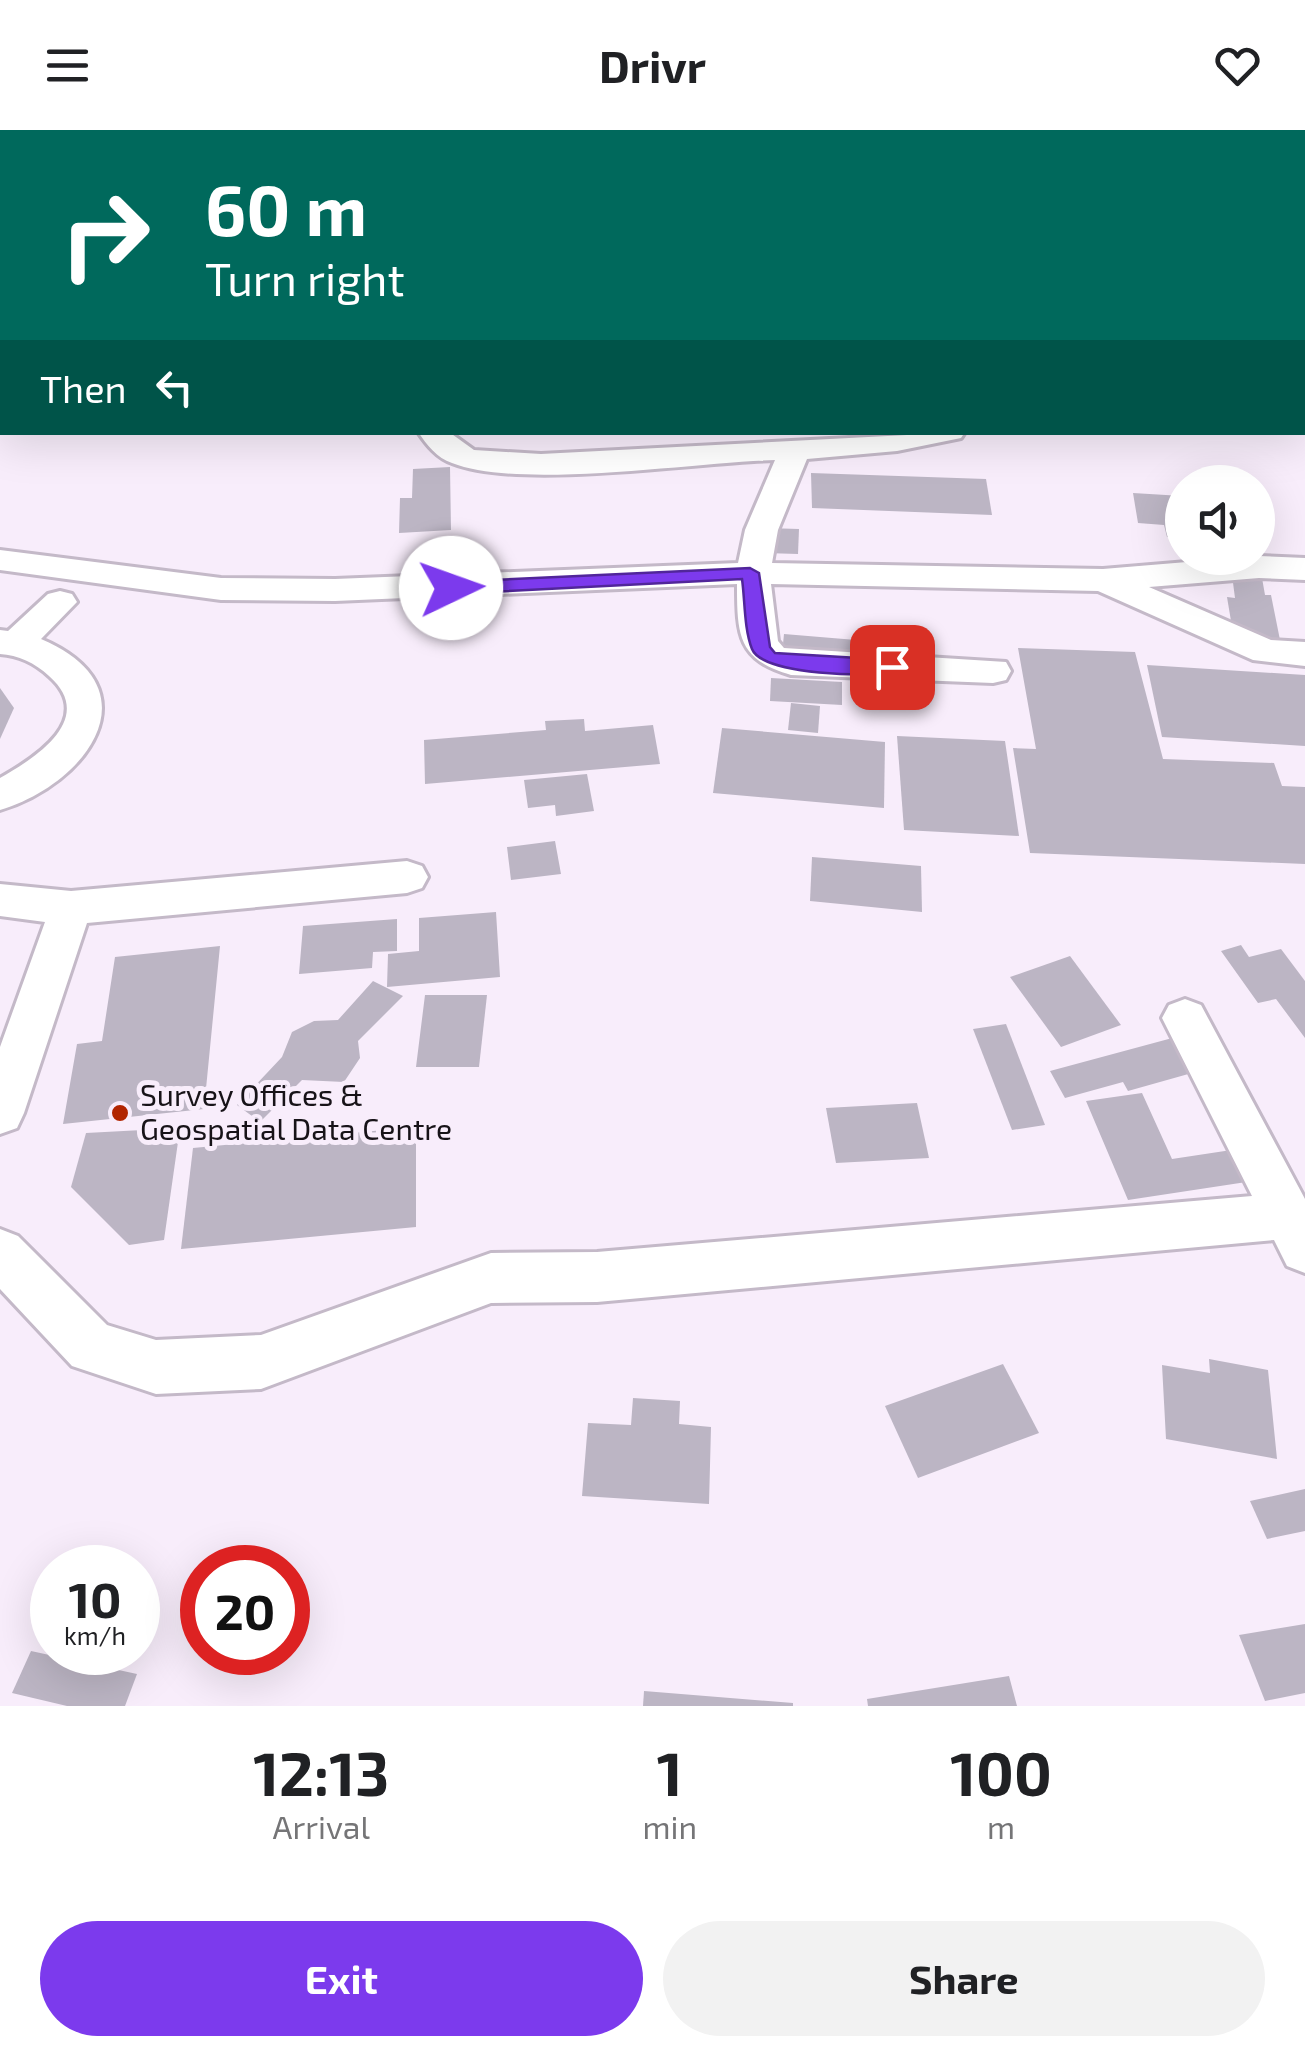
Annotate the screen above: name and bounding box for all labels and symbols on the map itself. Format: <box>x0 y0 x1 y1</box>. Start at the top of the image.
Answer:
position arrow <box>399 536 503 640</box>
pin <box>850 625 935 710</box>
place label: Survey Offices & Geospatial Data Centre <box>140 1076 452 1146</box>
marker: Survey Offices & Geospatial Data Centre <box>109 1102 131 1124</box>
speed limit sign: 20 <box>180 1545 310 1675</box>

